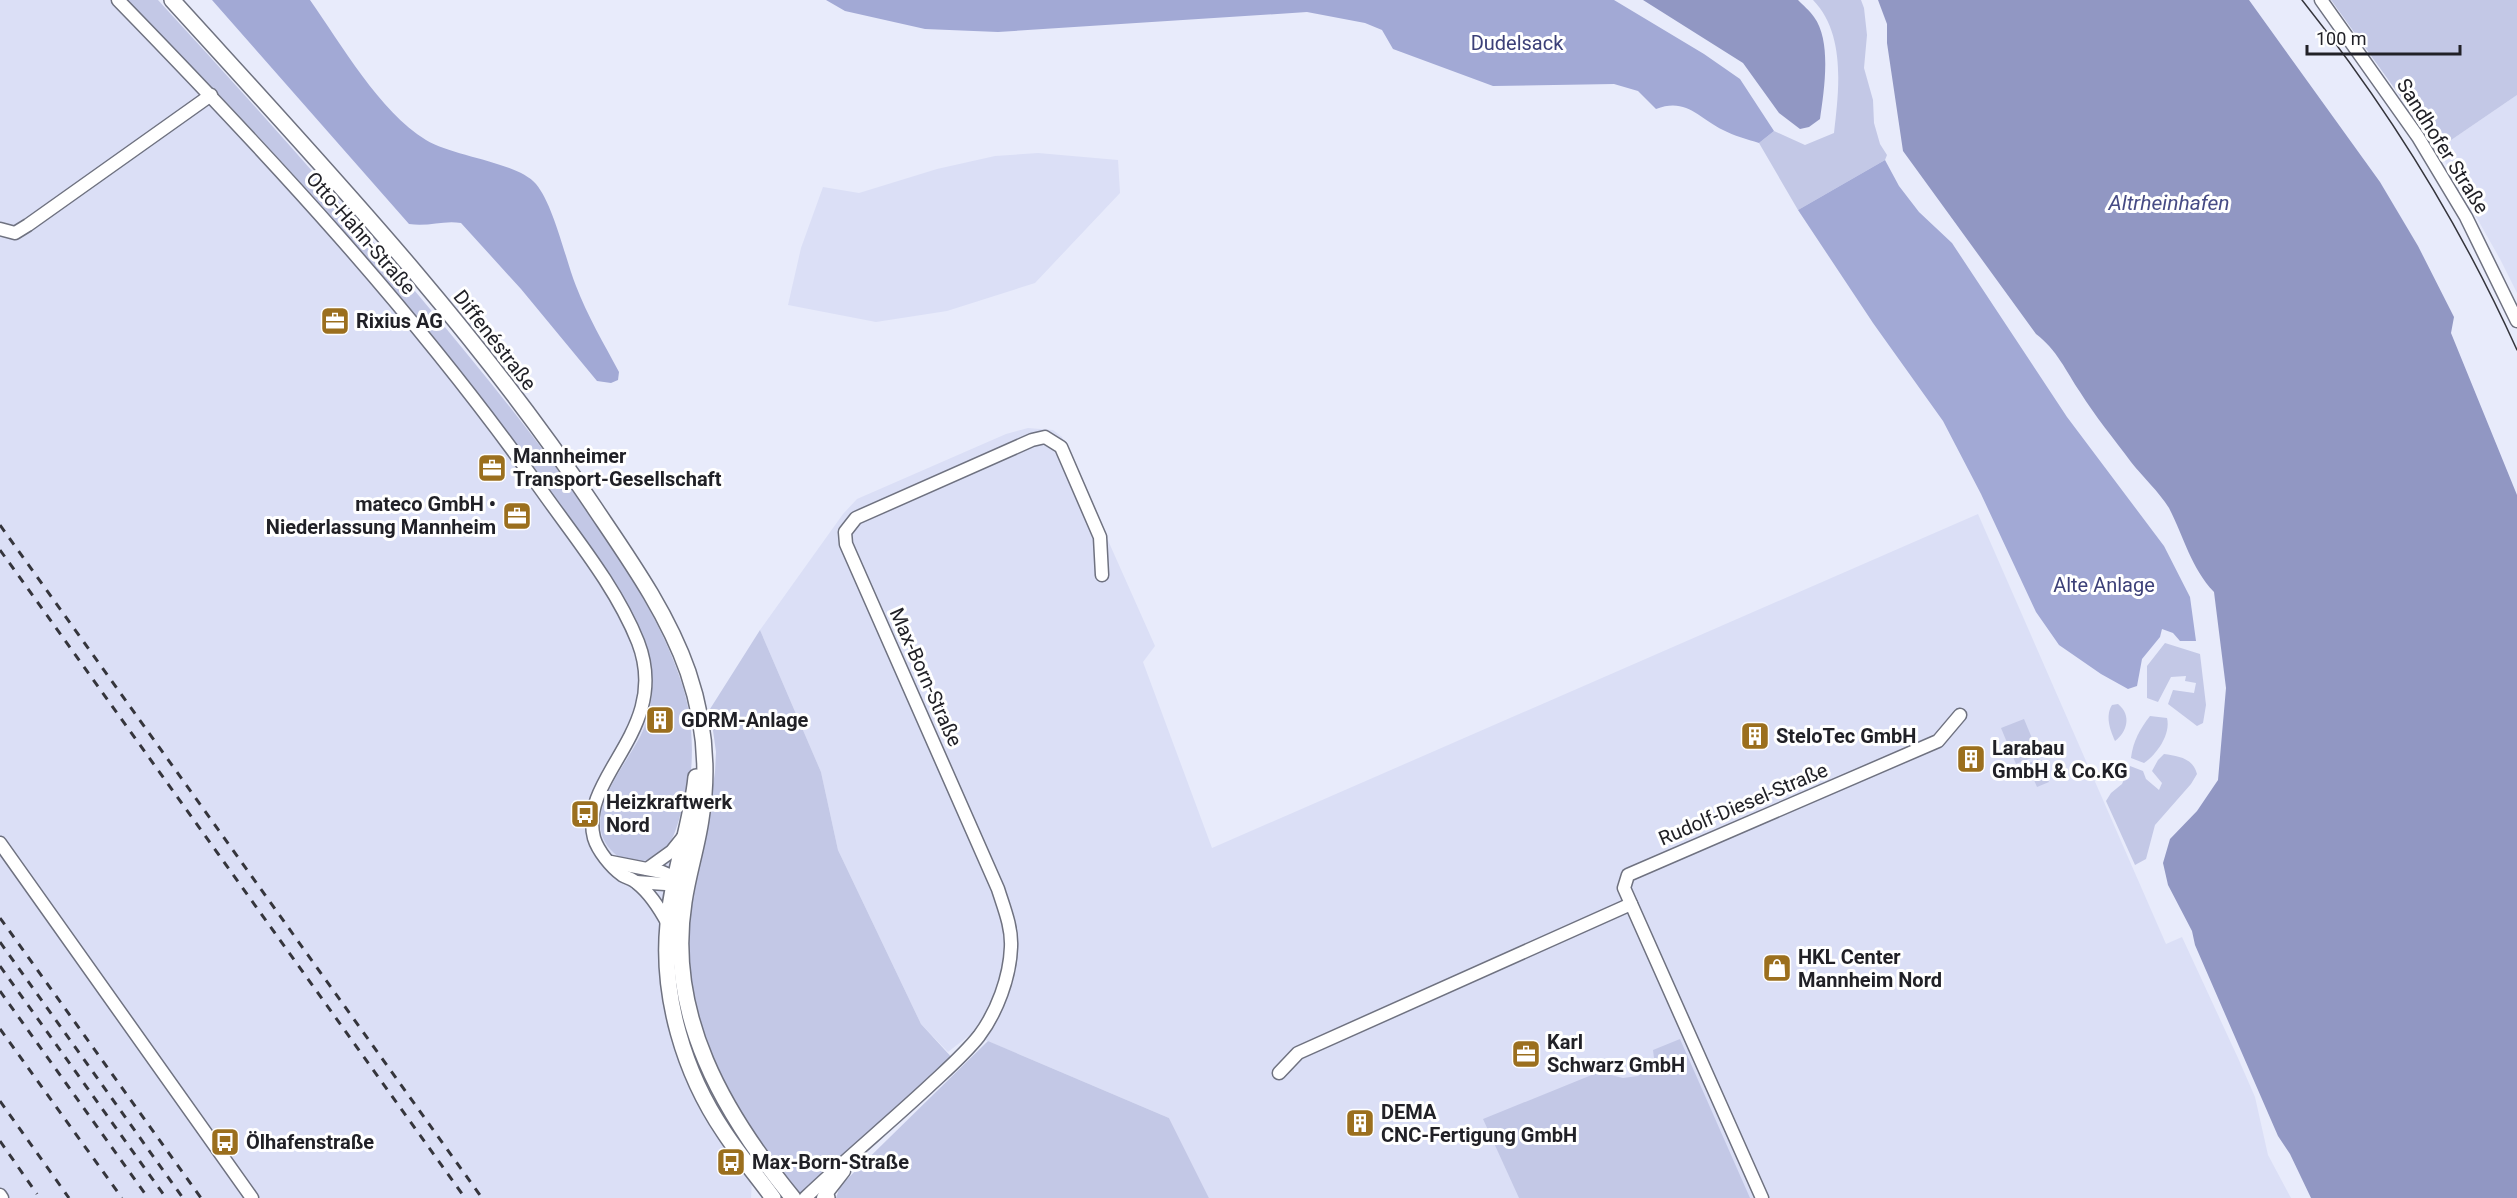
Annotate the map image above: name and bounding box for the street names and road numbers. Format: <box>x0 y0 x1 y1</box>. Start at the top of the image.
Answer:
street label: Sandhofer Straße <box>2392 74 2494 218</box>
street label: Otto-Hahn-Straße <box>301 167 421 299</box>
street label: Diffenéstraße <box>448 285 542 395</box>
street label: Max-Born-Straße <box>885 604 967 750</box>
street label: Rudolf-Diesel-Straße <box>1655 757 1831 851</box>

